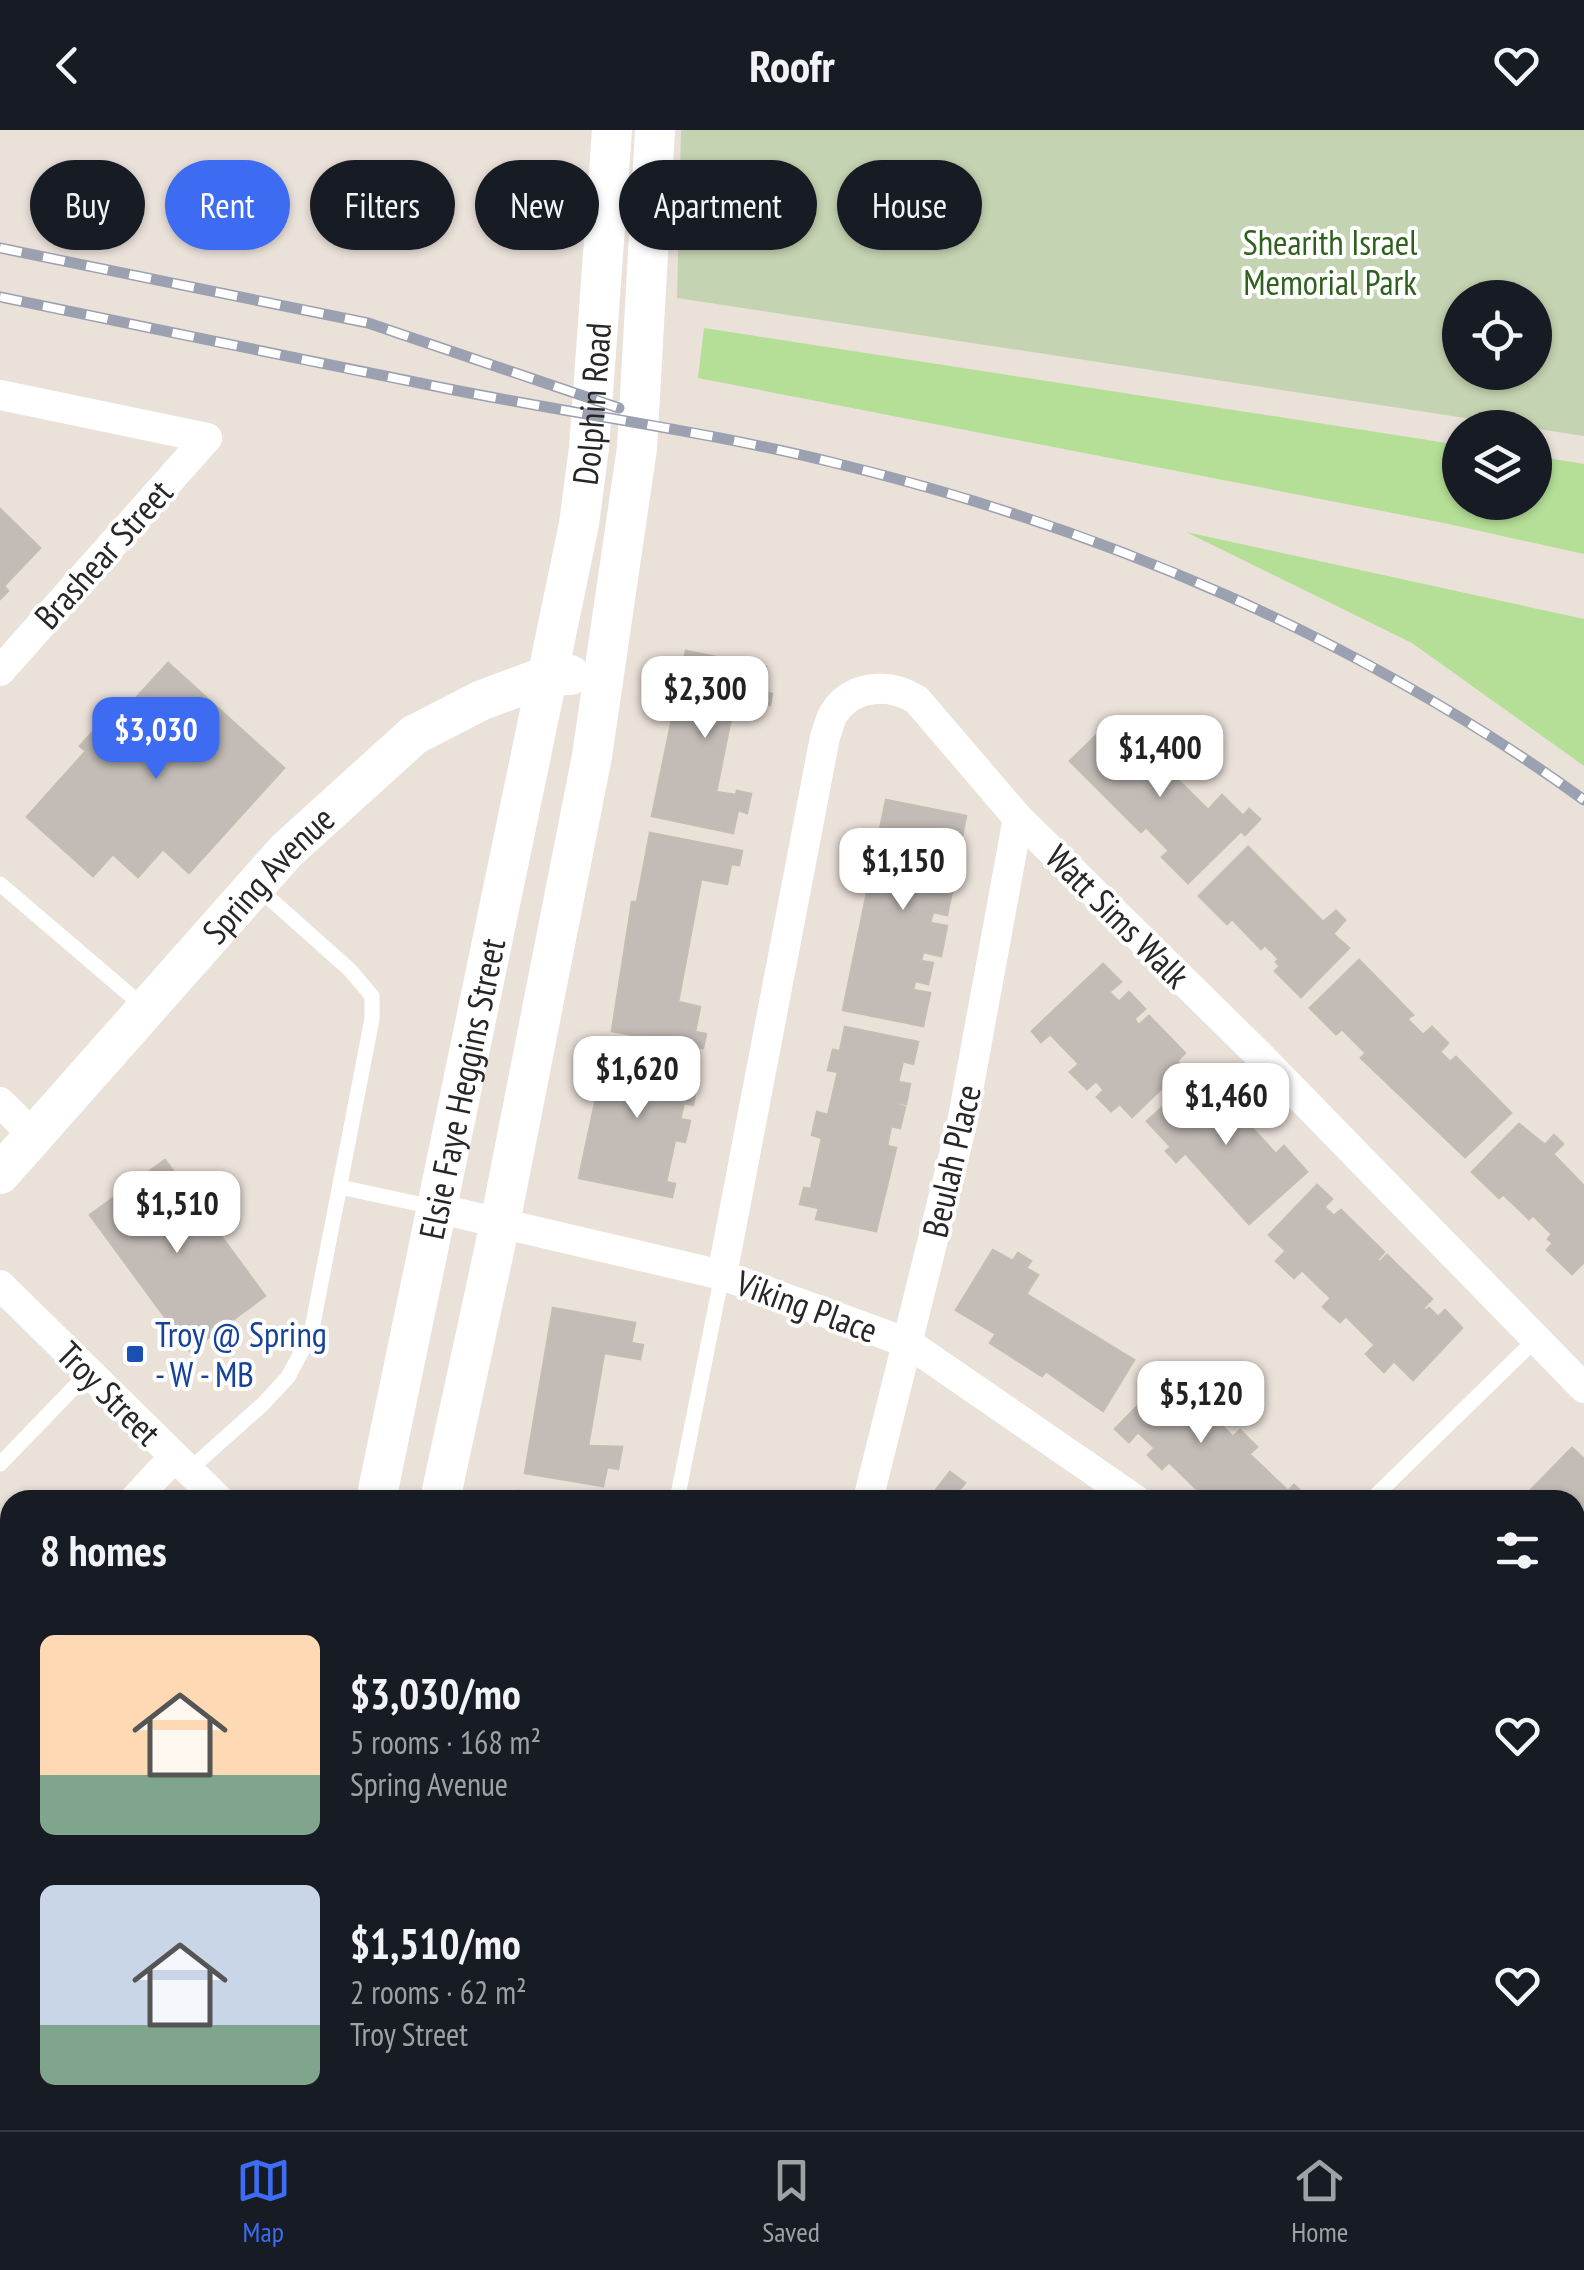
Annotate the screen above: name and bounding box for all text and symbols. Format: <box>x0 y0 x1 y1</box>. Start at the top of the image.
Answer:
text: Roofr <box>749 36 835 94</box>
icon: back <box>40 38 95 93</box>
icon: heart <box>1489 38 1544 93</box>
chip: Buy <box>30 160 145 250</box>
chip: Rent <box>165 160 290 250</box>
chip: Filters <box>310 160 455 250</box>
chip: New <box>475 160 599 250</box>
chip: Apartment <box>619 160 817 250</box>
chip: House <box>837 160 982 250</box>
park label: Shearith Israel Memorial Park <box>1243 219 1417 305</box>
map controls <box>1442 280 1552 520</box>
button: locate <box>1442 280 1552 390</box>
street label: Dolphin Road <box>561 321 621 487</box>
button: layers <box>1442 410 1552 520</box>
street label: Brashear Street <box>24 470 182 638</box>
pin: $2,300 <box>624 656 786 741</box>
text: $2,300 <box>663 667 747 709</box>
pin: $3,030 <box>75 697 237 782</box>
text: $3,030 <box>114 708 198 750</box>
pin: $1,400 <box>1079 715 1241 800</box>
text: $1,400 <box>1118 726 1202 768</box>
street label: Spring Avenue <box>192 796 344 953</box>
pin: $1,150 <box>822 828 984 913</box>
street label: Watt Sims Walk <box>1036 834 1200 998</box>
text: $1,150 <box>861 839 945 881</box>
street label: Elsie Faye Heggins Street <box>408 934 515 1243</box>
pin: $1,620 <box>556 1036 718 1121</box>
text: $1,620 <box>595 1047 679 1089</box>
pin: $1,460 <box>1145 1063 1307 1148</box>
text: $1,460 <box>1184 1074 1268 1116</box>
street label: Beulah Place <box>911 1080 991 1242</box>
pin: $1,510 <box>96 1171 258 1256</box>
text: $1,510 <box>135 1182 219 1224</box>
street label: Viking Place <box>729 1259 884 1353</box>
place label: Troy @ Spring - W - MB <box>155 1311 327 1397</box>
street label: Troy Street <box>47 1331 171 1455</box>
marker: Troy @ Spring - W - MB <box>124 1343 146 1365</box>
pin: $5,120 <box>1120 1361 1282 1446</box>
text: $5,120 <box>1159 1372 1243 1414</box>
text: 8 homes <box>40 1523 167 1578</box>
icon: filters <box>1490 1523 1545 1578</box>
text: $3,030/mo <box>350 1666 521 1721</box>
icon: home <box>120 1675 240 1795</box>
icon: heart <box>1490 1708 1545 1763</box>
text: 5 rooms · 168 m² <box>350 1721 541 1763</box>
text: Spring Avenue <box>350 1763 508 1805</box>
text: $1,510/mo <box>350 1916 521 1971</box>
icon: home <box>120 1925 240 2045</box>
icon: heart <box>1490 1958 1545 2013</box>
text: 2 rooms · 62 m² <box>350 1971 527 2013</box>
text: Troy Street <box>350 2013 468 2055</box>
tab: Map <box>236 2153 291 2250</box>
tab: Saved <box>762 2153 820 2250</box>
tab: Home <box>1291 2153 1348 2250</box>

